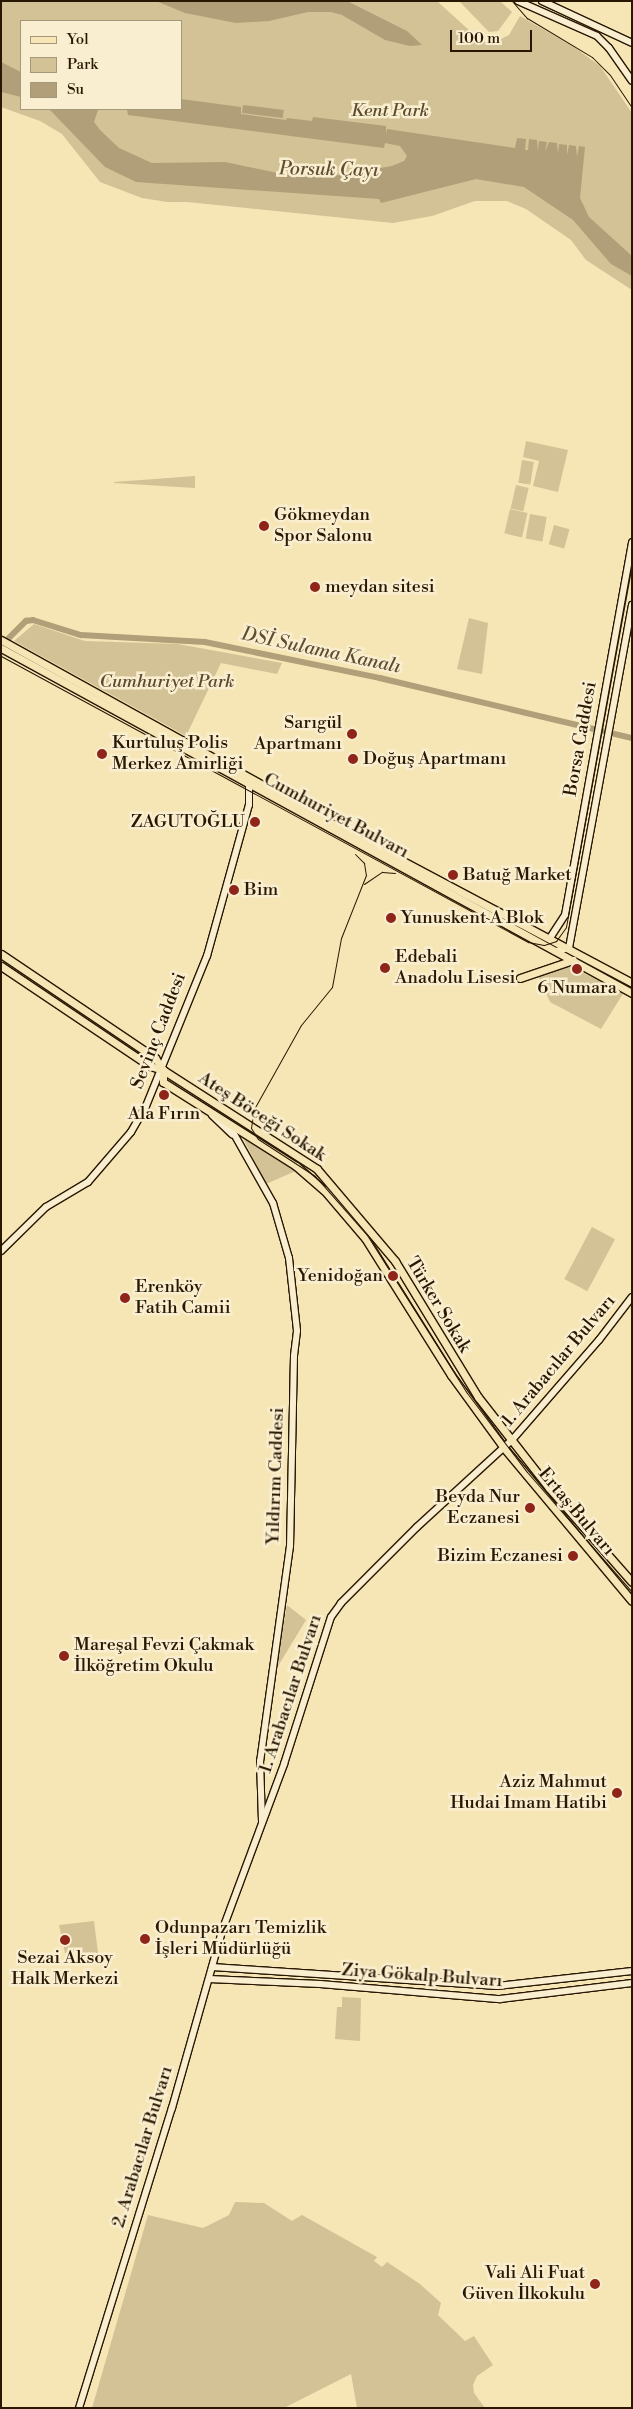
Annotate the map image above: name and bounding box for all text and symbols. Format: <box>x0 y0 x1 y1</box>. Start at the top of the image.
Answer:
legend <box>20 20 182 110</box>
scale bar <box>453 20 536 52</box>
text: 100 m <box>458 29 500 48</box>
text: Yol <box>67 30 89 49</box>
text: Park <box>67 55 98 74</box>
text: Su <box>67 80 84 99</box>
park label: Kent Park <box>351 100 429 122</box>
water label: Porsuk Çayı <box>279 158 379 182</box>
place label: Gökmeydan Spor Salonu <box>274 505 372 548</box>
marker: Gökmeydan Spor Salonu <box>258 520 270 532</box>
place label: meydan sitesi <box>325 576 435 598</box>
marker: meydan sitesi <box>309 581 321 593</box>
water label: DSİ Sulama Kanalı <box>239 623 403 679</box>
park label: Cumhuriyet Park <box>100 671 234 693</box>
street label: Borsa Caddesi <box>560 680 602 798</box>
place label: Sarıgül Apartmanı <box>254 713 342 756</box>
marker: Sarıgül Apartmanı <box>346 728 358 740</box>
place label: Kurtuluş Polis Merkez Amirliği <box>112 733 243 776</box>
marker: Kurtuluş Polis Merkez Amirliği <box>96 748 108 760</box>
place label: Doğuş Apartmanı <box>363 748 506 770</box>
marker: Doğuş Apartmanı <box>347 753 359 765</box>
street label: Cumhuriyet Bulvarı <box>260 769 412 863</box>
place label: ZAGUTOĞLU <box>131 811 245 833</box>
marker: ZAGUTOĞLU <box>249 816 261 828</box>
place label: Batuğ Market <box>463 864 572 886</box>
marker: Batuğ Market <box>447 869 459 881</box>
place label: Bim <box>244 879 278 901</box>
marker: Bim <box>228 884 240 896</box>
place label: Yunuskent A Blok <box>401 907 544 929</box>
marker: Yunuskent A Blok <box>385 912 397 924</box>
place label: Edebali Anadolu Lisesi <box>395 947 515 990</box>
marker: Edebali Anadolu Lisesi <box>379 962 391 974</box>
marker: 6 Numara <box>571 963 583 975</box>
street label: Sevinç Caddesi <box>127 970 191 1092</box>
place label: 6 Numara <box>537 977 617 999</box>
street label: Ateş Böceği Sokak <box>194 1068 330 1166</box>
marker: Ala Fırın <box>158 1089 170 1101</box>
place label: Ala Fırın <box>128 1103 200 1125</box>
street label: Türker Sokak <box>401 1253 475 1357</box>
place label: Yenidoğan <box>297 1265 383 1287</box>
marker: Yenidoğan <box>387 1270 399 1282</box>
place label: Erenköy Fatih Camii <box>135 1277 231 1320</box>
street label: 1. Arabacılar Bulvarı <box>498 1291 620 1431</box>
marker: Erenköy Fatih Camii <box>119 1292 131 1304</box>
street label: Yıldırım Caddesi <box>263 1407 289 1545</box>
street label: Ertaş Bulvarı <box>533 1464 619 1560</box>
place label: Beyda Nur Eczanesi <box>436 1487 520 1530</box>
marker: Beyda Nur Eczanesi <box>524 1502 536 1514</box>
place label: Bizim Eczanesi <box>437 1545 563 1567</box>
marker: Bizim Eczanesi <box>567 1550 579 1562</box>
street label: 1. Arabacılar Bulvarı <box>255 1612 327 1776</box>
place label: Mareşal Fevzi Çakmak İlköğretim Okulu <box>74 1635 254 1678</box>
marker: Mareşal Fevzi Çakmak İlköğretim Okulu <box>58 1650 70 1662</box>
place label: Aziz Mahmut Hudai Imam Hatibi <box>450 1772 607 1815</box>
marker: Aziz Mahmut Hudai Imam Hatibi <box>611 1787 623 1799</box>
place label: Odunpazarı Temizlik İşleri Müdürlüğü <box>155 1918 326 1960</box>
marker: Odunpazarı Temizlik İşleri Müdürlüğü <box>139 1933 151 1945</box>
marker: Sezai Aksoy Halk Merkezi <box>59 1934 71 1946</box>
place label: Sezai Aksoy Halk Merkezi <box>11 1948 119 1990</box>
street label: Ziya Gökalp Bulvarı <box>341 1960 503 1992</box>
street label: 2. Arabacılar Bulvarı <box>108 2064 178 2230</box>
place label: Vali Ali Fuat Güven İlkokulu <box>462 2263 585 2306</box>
marker: Vali Ali Fuat Güven İlkokulu <box>589 2278 601 2290</box>

